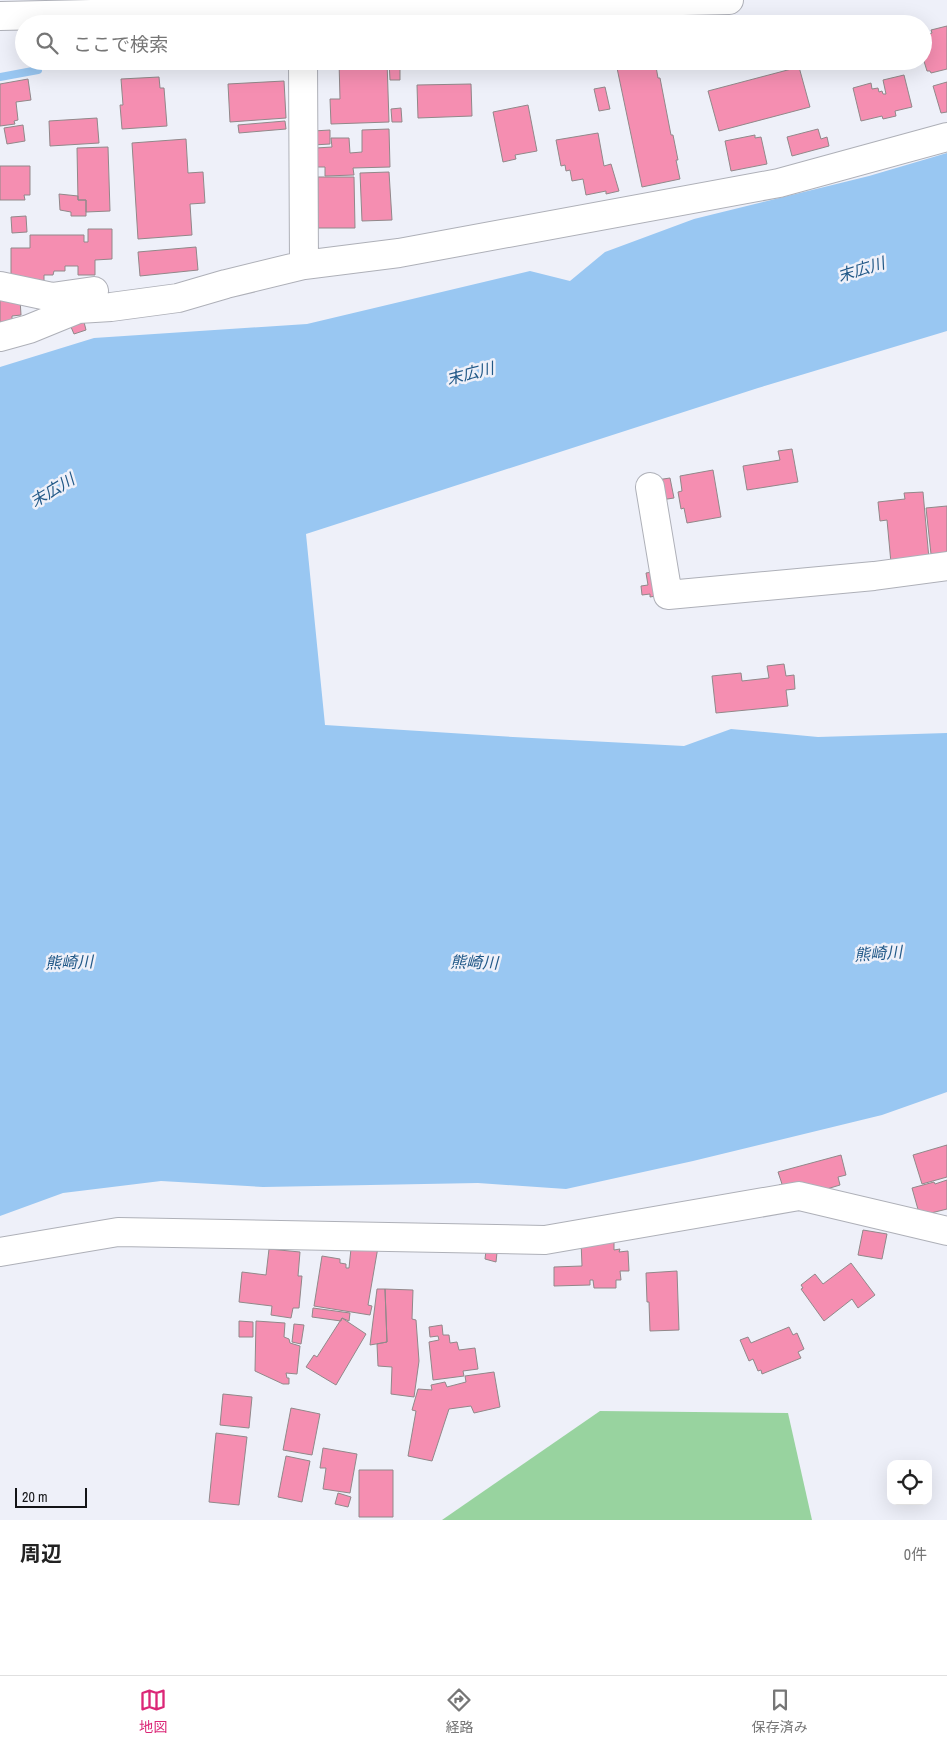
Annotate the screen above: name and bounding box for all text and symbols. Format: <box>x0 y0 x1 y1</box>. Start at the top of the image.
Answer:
search box <box>15 15 932 70</box>
icon: search <box>33 29 61 57</box>
text: ここで検索 <box>73 31 168 57</box>
water label: 末広川 <box>835 251 889 287</box>
water label: 末広川 <box>444 356 498 389</box>
water label: 末広川 <box>26 467 80 512</box>
water label: 熊崎川 <box>853 940 905 966</box>
water label: 熊崎川 <box>45 950 95 974</box>
water label: 熊崎川 <box>450 951 500 973</box>
map controls <box>887 1460 932 1505</box>
button: locate <box>887 1460 932 1505</box>
scale bar <box>15 1485 88 1508</box>
text: 20 m <box>22 1488 48 1506</box>
text: 周辺 <box>20 1539 62 1568</box>
text: 0件 <box>904 1543 927 1565</box>
tab: 地図 <box>139 1686 167 1736</box>
tab: 経路 <box>445 1686 473 1736</box>
tab: 保存済み <box>752 1686 808 1736</box>

